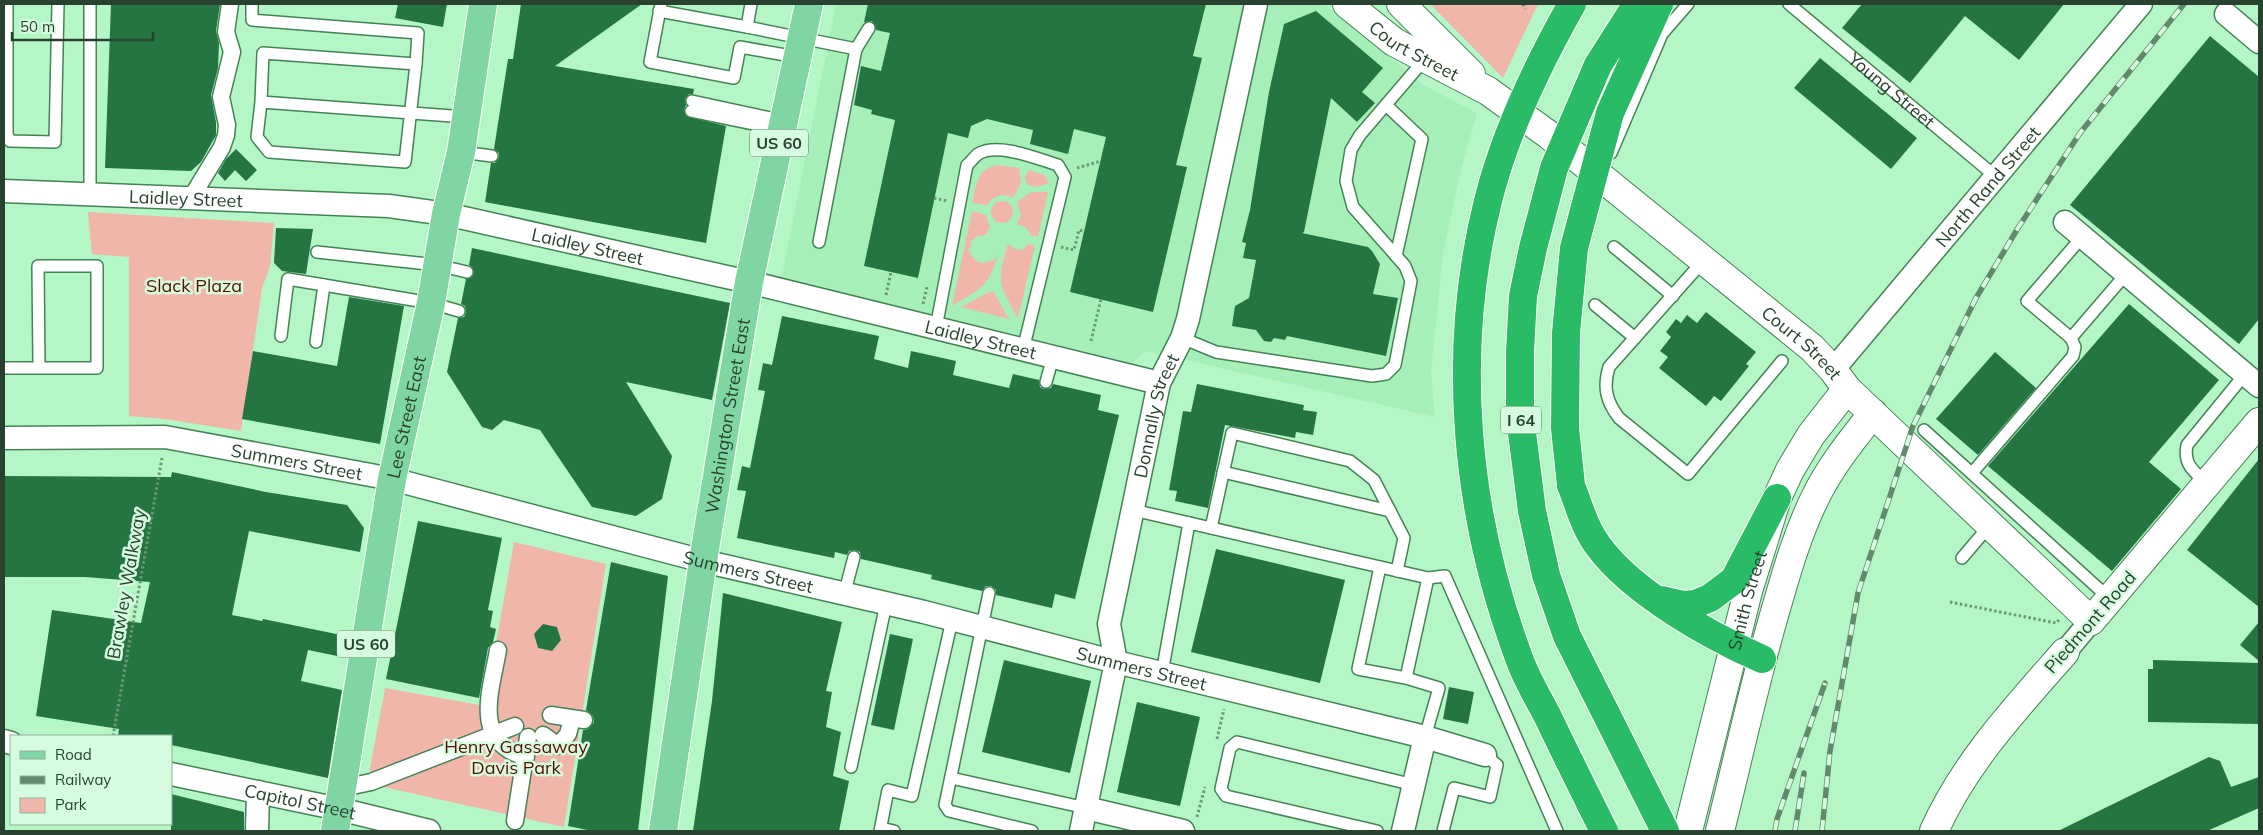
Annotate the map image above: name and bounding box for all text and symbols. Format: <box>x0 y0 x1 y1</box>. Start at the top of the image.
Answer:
scale bar <box>12 10 154 42</box>
street label: Court Street <box>1365 15 1463 85</box>
text: 50 m <box>20 17 55 36</box>
street label: Young Street <box>1843 46 1940 133</box>
street label: North Rand Street <box>1930 121 2045 252</box>
road number: US 60 <box>750 130 808 156</box>
street label: Laidley Street <box>129 184 243 212</box>
street label: Laidley Street <box>530 222 646 269</box>
park label: Slack Plaza <box>146 274 242 297</box>
street label: Court Street <box>1757 301 1847 384</box>
street label: Laidley Street <box>923 314 1039 364</box>
street label: Washington Street East <box>699 316 754 515</box>
street label: Donnally Street <box>1128 349 1184 480</box>
street label: Lee Street East <box>381 354 430 481</box>
road number: I 64 <box>1501 406 1541 434</box>
street label: Summers Street <box>229 438 364 485</box>
street label: Brawley Walkway <box>101 507 151 661</box>
street label: Summers Street <box>681 545 816 598</box>
street label: Smith Street <box>1722 547 1771 653</box>
street label: Piedmont Road <box>2039 566 2141 678</box>
road number: US 60 <box>337 630 395 658</box>
street label: Summers Street <box>1074 641 1209 695</box>
legend <box>10 735 172 825</box>
park label: Henry Gassaway Davis Park <box>444 735 588 779</box>
text: Road <box>55 745 92 764</box>
text: Railway <box>55 770 111 789</box>
street label: Capitol Street <box>242 778 358 824</box>
text: Park <box>55 795 87 814</box>

